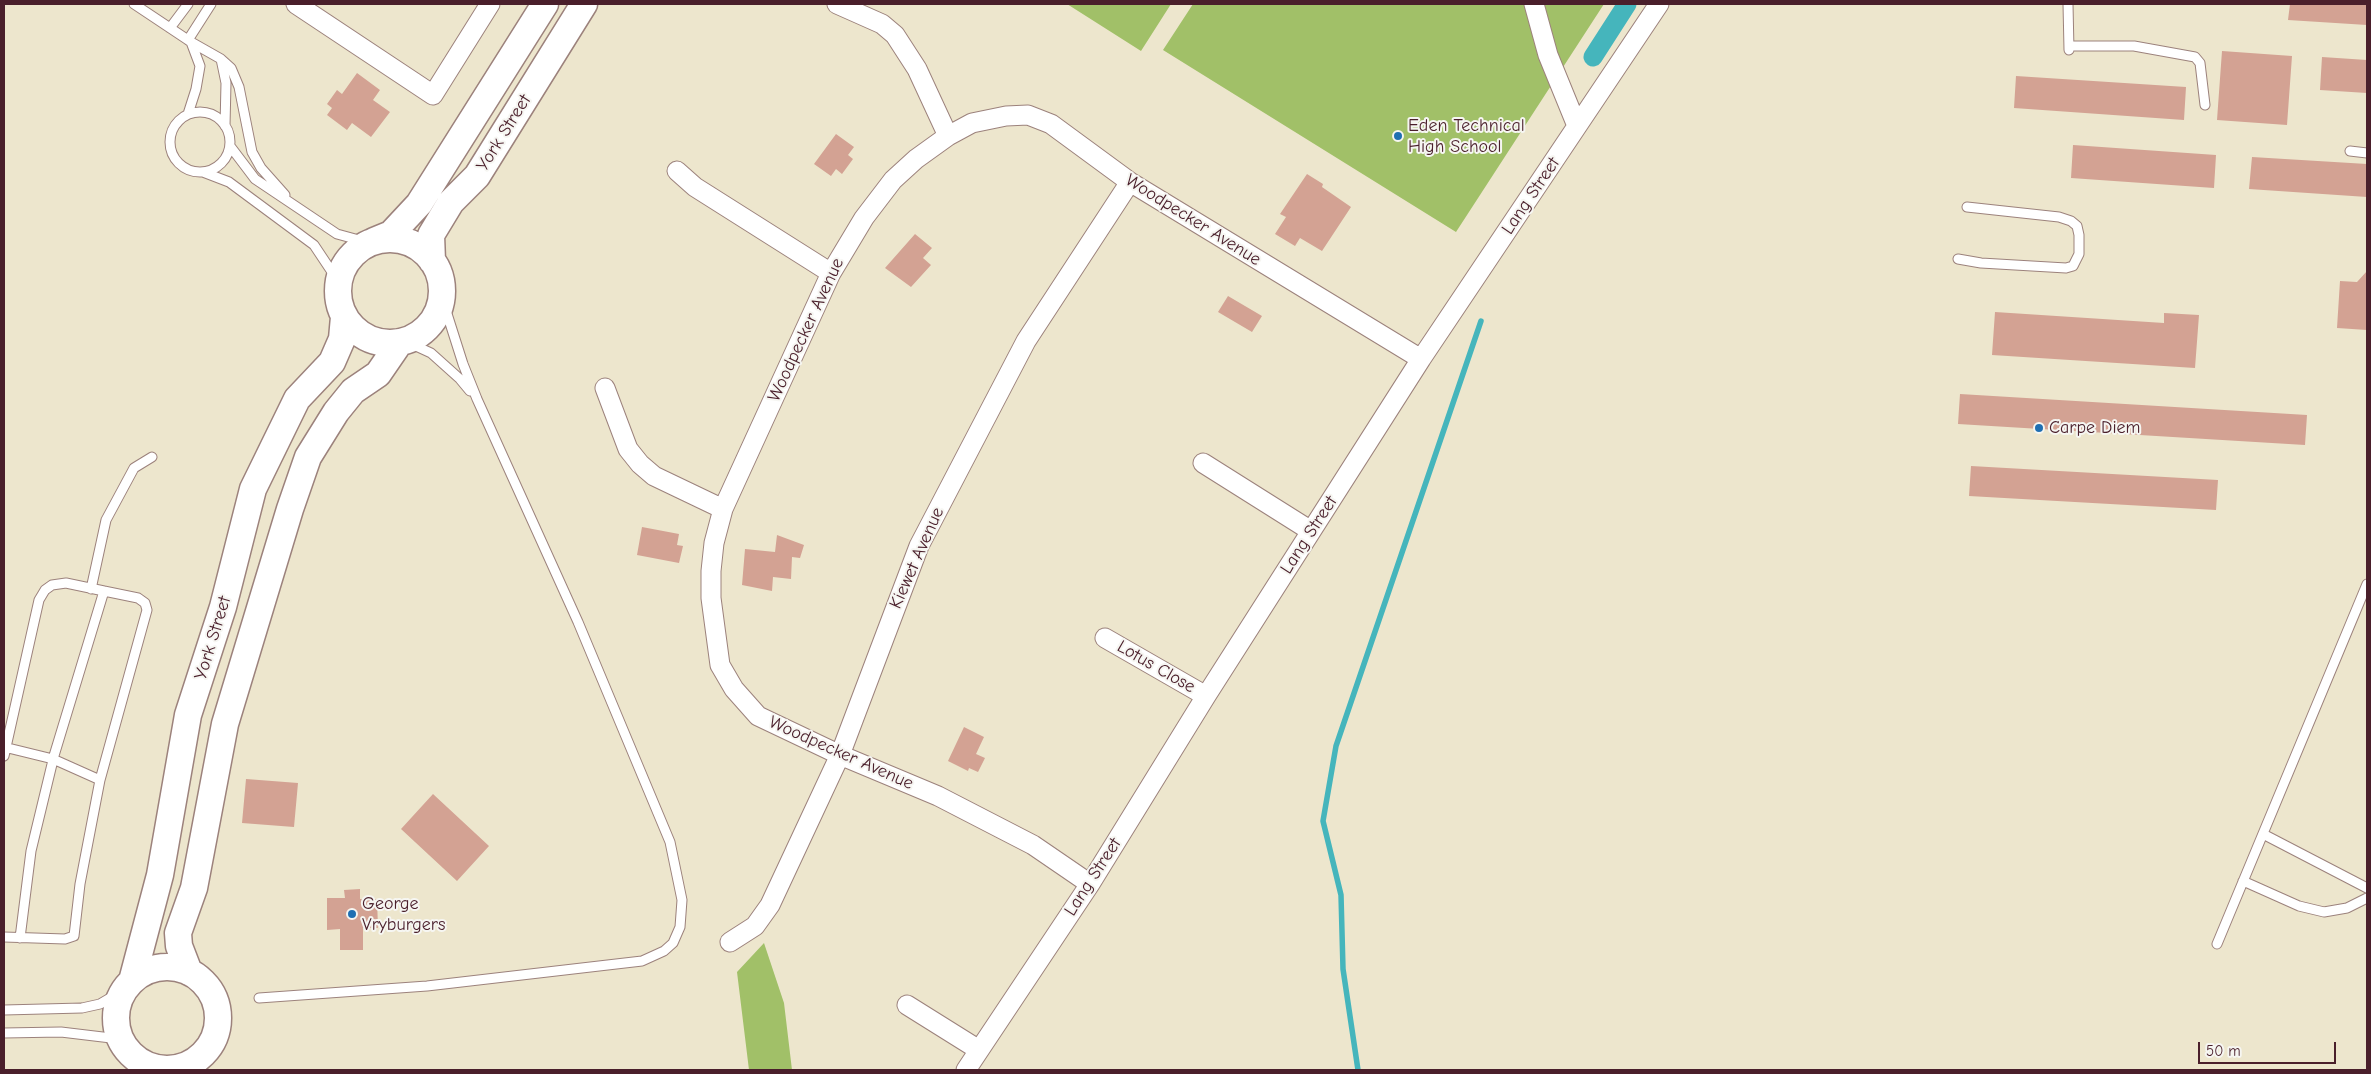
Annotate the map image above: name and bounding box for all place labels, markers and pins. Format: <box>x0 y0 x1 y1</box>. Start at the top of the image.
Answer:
place label: Eden Technical High School <box>1408 115 1525 158</box>
marker: Eden Technical High School <box>1392 130 1404 142</box>
place label: Carpe Diem <box>2049 417 2140 439</box>
marker: Carpe Diem <box>2033 422 2045 434</box>
place label: George Vryburgers <box>362 893 445 936</box>
marker: George Vryburgers <box>346 908 358 920</box>

